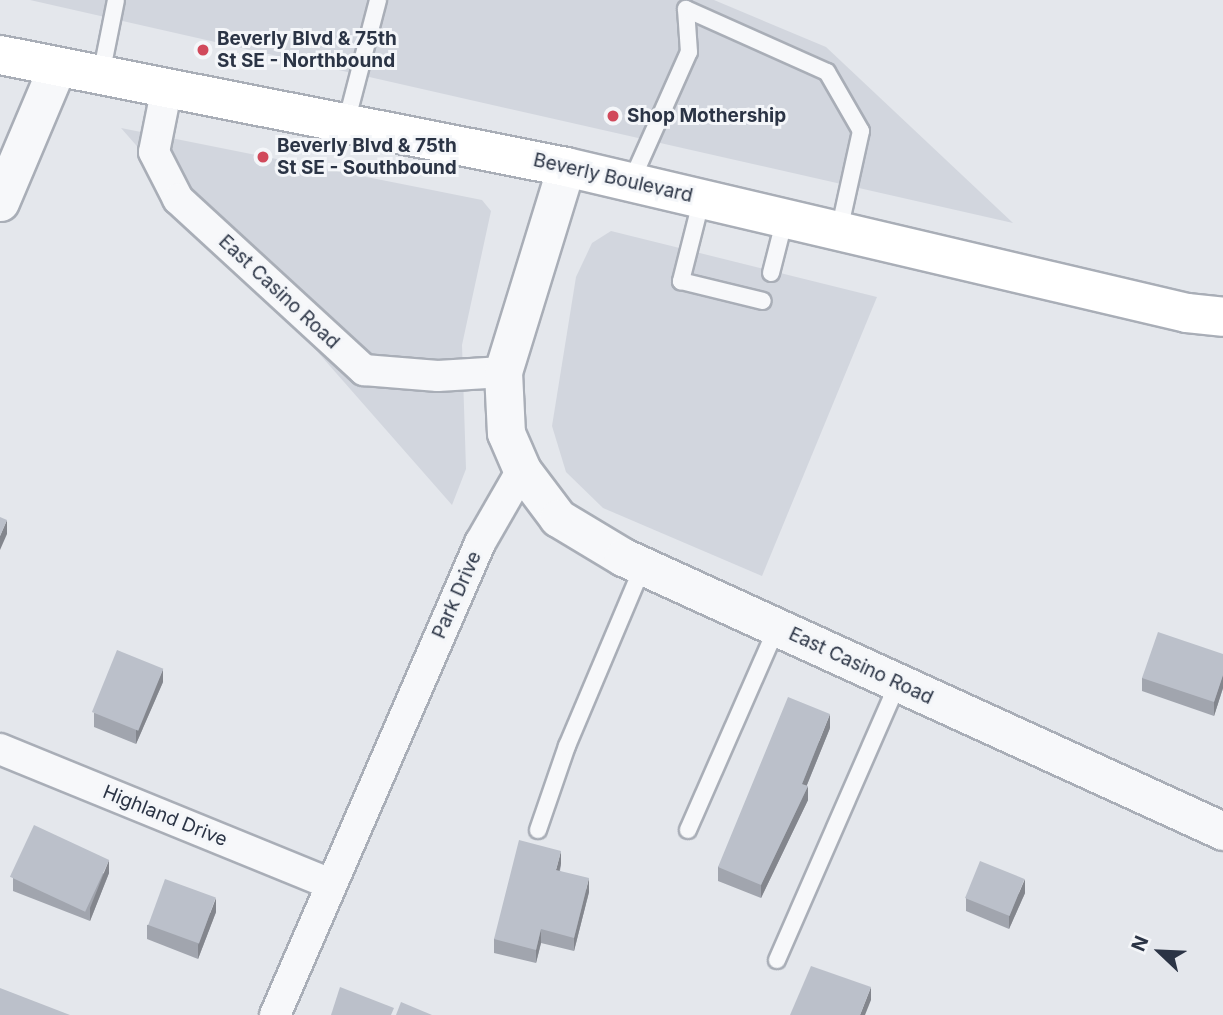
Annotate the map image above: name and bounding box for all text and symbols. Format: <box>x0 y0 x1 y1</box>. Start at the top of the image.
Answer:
place label: Beverly Blvd & 75th St SE - Northbound <box>217 28 397 72</box>
marker: Beverly Blvd & 75th St SE - Northbound <box>195 42 211 58</box>
place label: Shop Mothership <box>627 105 786 127</box>
marker: Shop Mothership <box>605 108 621 124</box>
place label: Beverly Blvd & 75th St SE - Southbound <box>277 135 457 179</box>
marker: Beverly Blvd & 75th St SE - Southbound <box>255 149 271 165</box>
street label: Beverly Boulevard <box>531 149 695 207</box>
street label: East Casino Road <box>214 230 344 354</box>
street label: Park Drive <box>428 548 486 642</box>
street label: East Casino Road <box>785 623 937 709</box>
street label: Highland Drive <box>99 781 231 851</box>
north arrow <box>1125 917 1195 987</box>
text: N <box>1127 932 1154 955</box>

